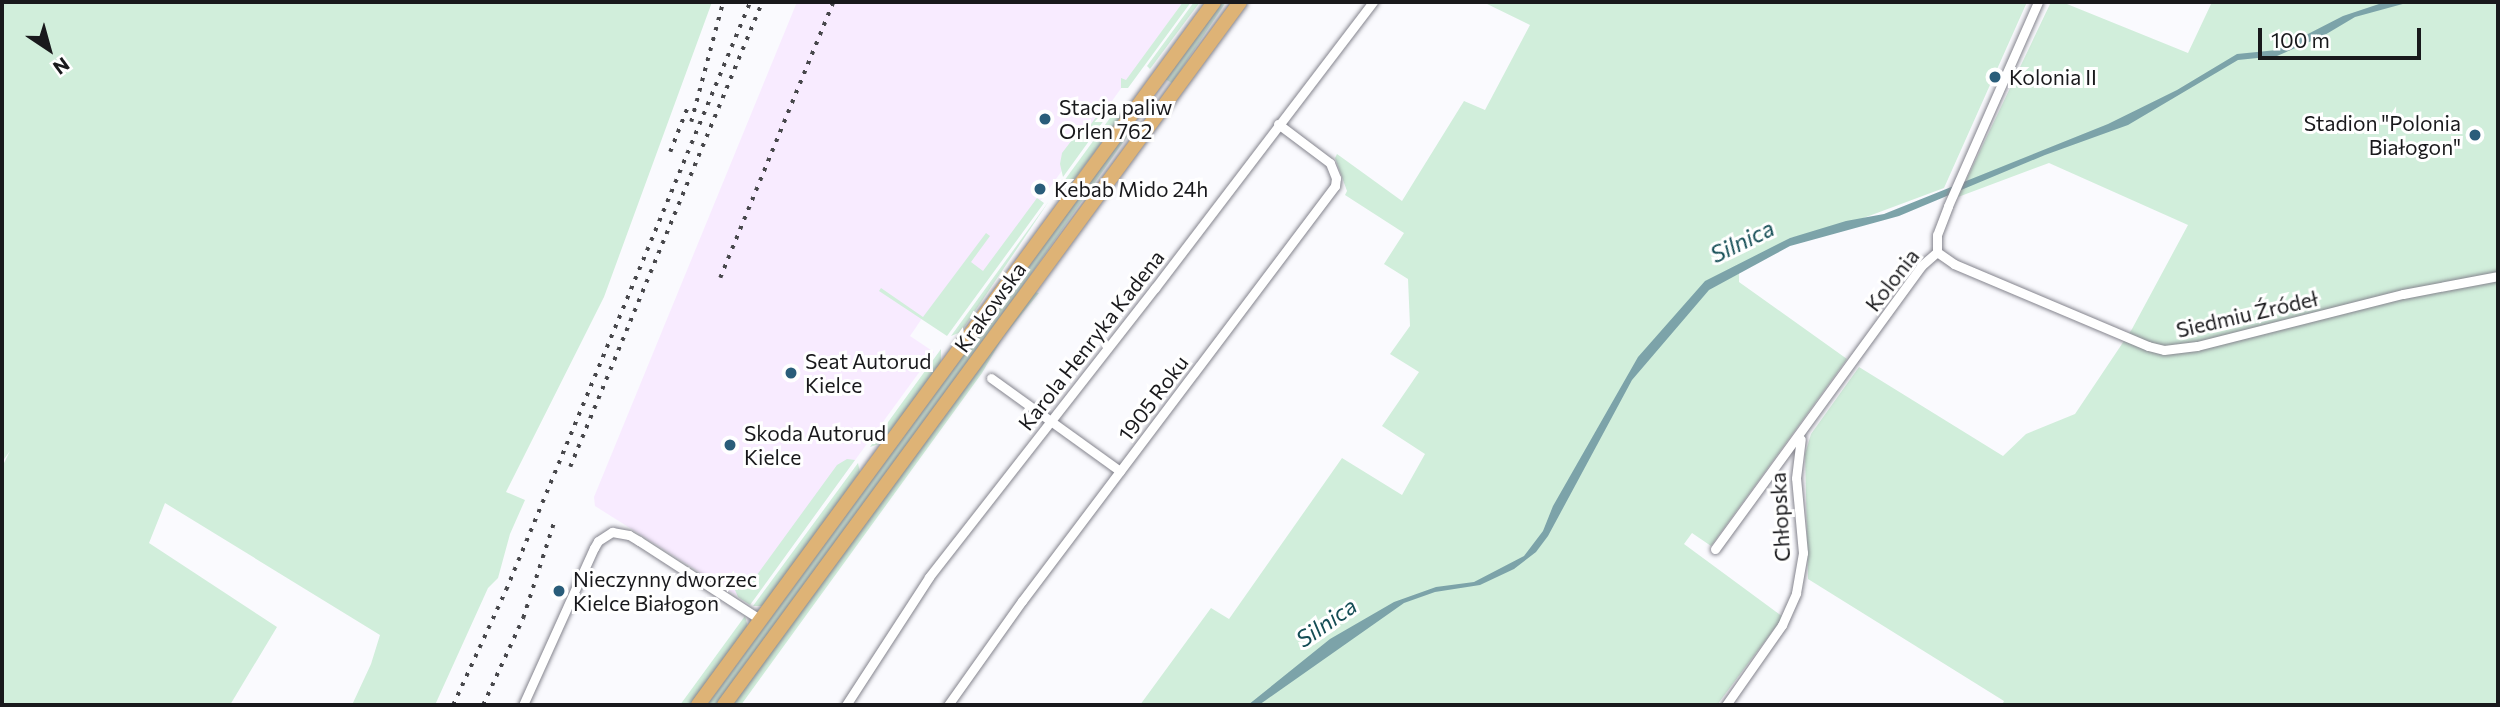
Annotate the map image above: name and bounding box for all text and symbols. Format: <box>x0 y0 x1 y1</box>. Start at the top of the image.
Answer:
north arrow <box>14 14 84 84</box>
scale bar <box>2262 14 2425 58</box>
text: 100 m <box>2271 27 2330 52</box>
text: N <box>49 53 74 80</box>
place label: Kolonia II <box>2009 64 2097 90</box>
marker: Kolonia II <box>1987 69 2003 85</box>
place label: Stacja paliw Orlen 762 <box>1059 94 1172 144</box>
place label: Stadion "Polonia Białogon" <box>2304 110 2461 160</box>
marker: Stacja paliw Orlen 762 <box>1037 111 1053 127</box>
marker: Stadion "Polonia Białogon" <box>2467 127 2483 143</box>
place label: Kebab Mido 24h <box>1054 176 1208 202</box>
marker: Kebab Mido 24h <box>1032 181 1048 197</box>
water label: Silnica <box>1706 214 1778 268</box>
street label: Kolonia <box>1860 244 1924 316</box>
street label: Karola Henryka Kadena <box>1013 245 1169 435</box>
street label: Krakowska <box>949 257 1031 357</box>
street label: Siedmiu Źródeł <box>2174 285 2320 343</box>
place label: Seat Autorud Kielce <box>805 348 931 398</box>
street label: 1905 Roku <box>1113 350 1193 446</box>
marker: Seat Autorud Kielce <box>783 365 799 381</box>
place label: Skoda Autorud Kielce <box>744 420 886 470</box>
marker: Skoda Autorud Kielce <box>722 437 738 453</box>
street label: Chłopska <box>1765 472 1795 562</box>
place label: Nieczynny dworzec Kielce Białogon <box>573 566 757 616</box>
marker: Nieczynny dworzec Kielce Białogon <box>551 583 567 599</box>
water label: Silnica <box>1290 591 1362 653</box>

